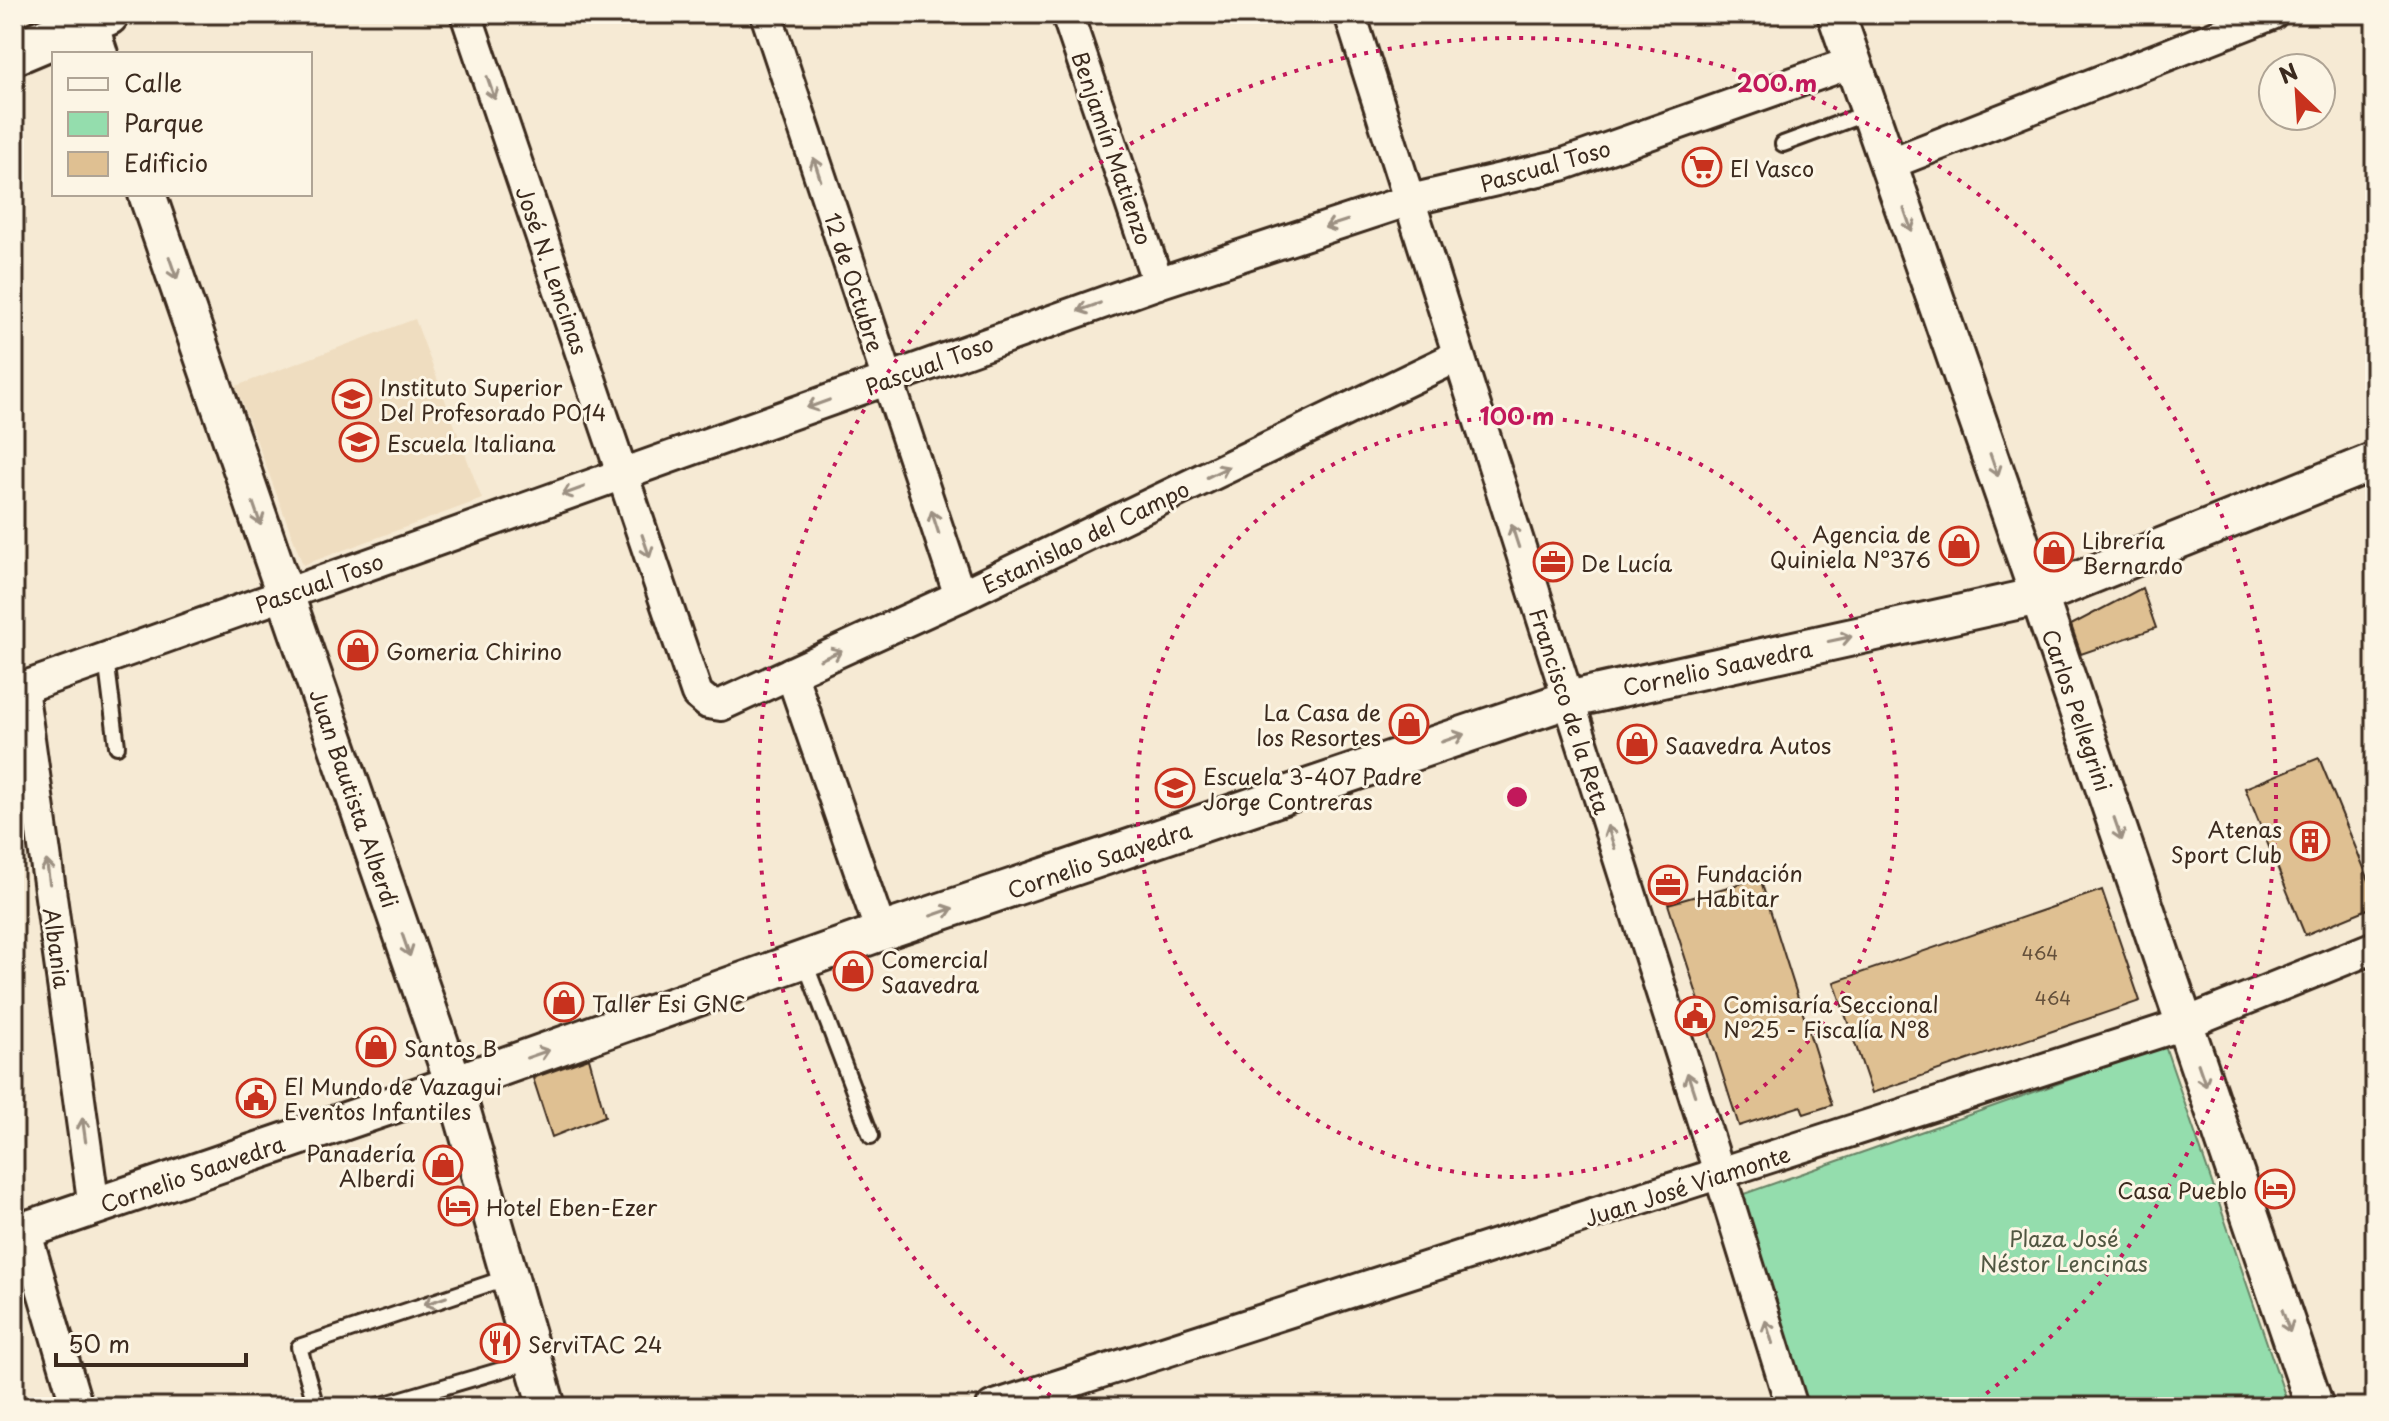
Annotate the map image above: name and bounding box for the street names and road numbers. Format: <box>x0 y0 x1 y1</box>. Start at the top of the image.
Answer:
street label: Benjamín Matienzo <box>1064 47 1162 249</box>
street label: Pascual Toso <box>1476 131 1614 199</box>
street label: José N. Lencinas <box>509 181 597 359</box>
street label: 12 de Octubre <box>817 208 893 356</box>
street label: Pascual Toso <box>860 326 998 402</box>
street label: Estanislao del Campo <box>976 471 1194 601</box>
street label: Pascual Toso <box>250 544 388 620</box>
street label: Francisco de la Reta <box>1522 604 1620 819</box>
street label: Carlos Pellegrini <box>2035 624 2121 796</box>
street label: Cornelio Saavedra <box>1619 631 1816 703</box>
street label: Juan Bautista Alberdi <box>302 684 408 912</box>
street label: Cornelio Saavedra <box>1002 812 1196 906</box>
street label: Albania <box>36 905 80 991</box>
street label: Cornelio Saavedra <box>95 1126 289 1220</box>
street label: Juan José Viamonte <box>1580 1136 1794 1234</box>

